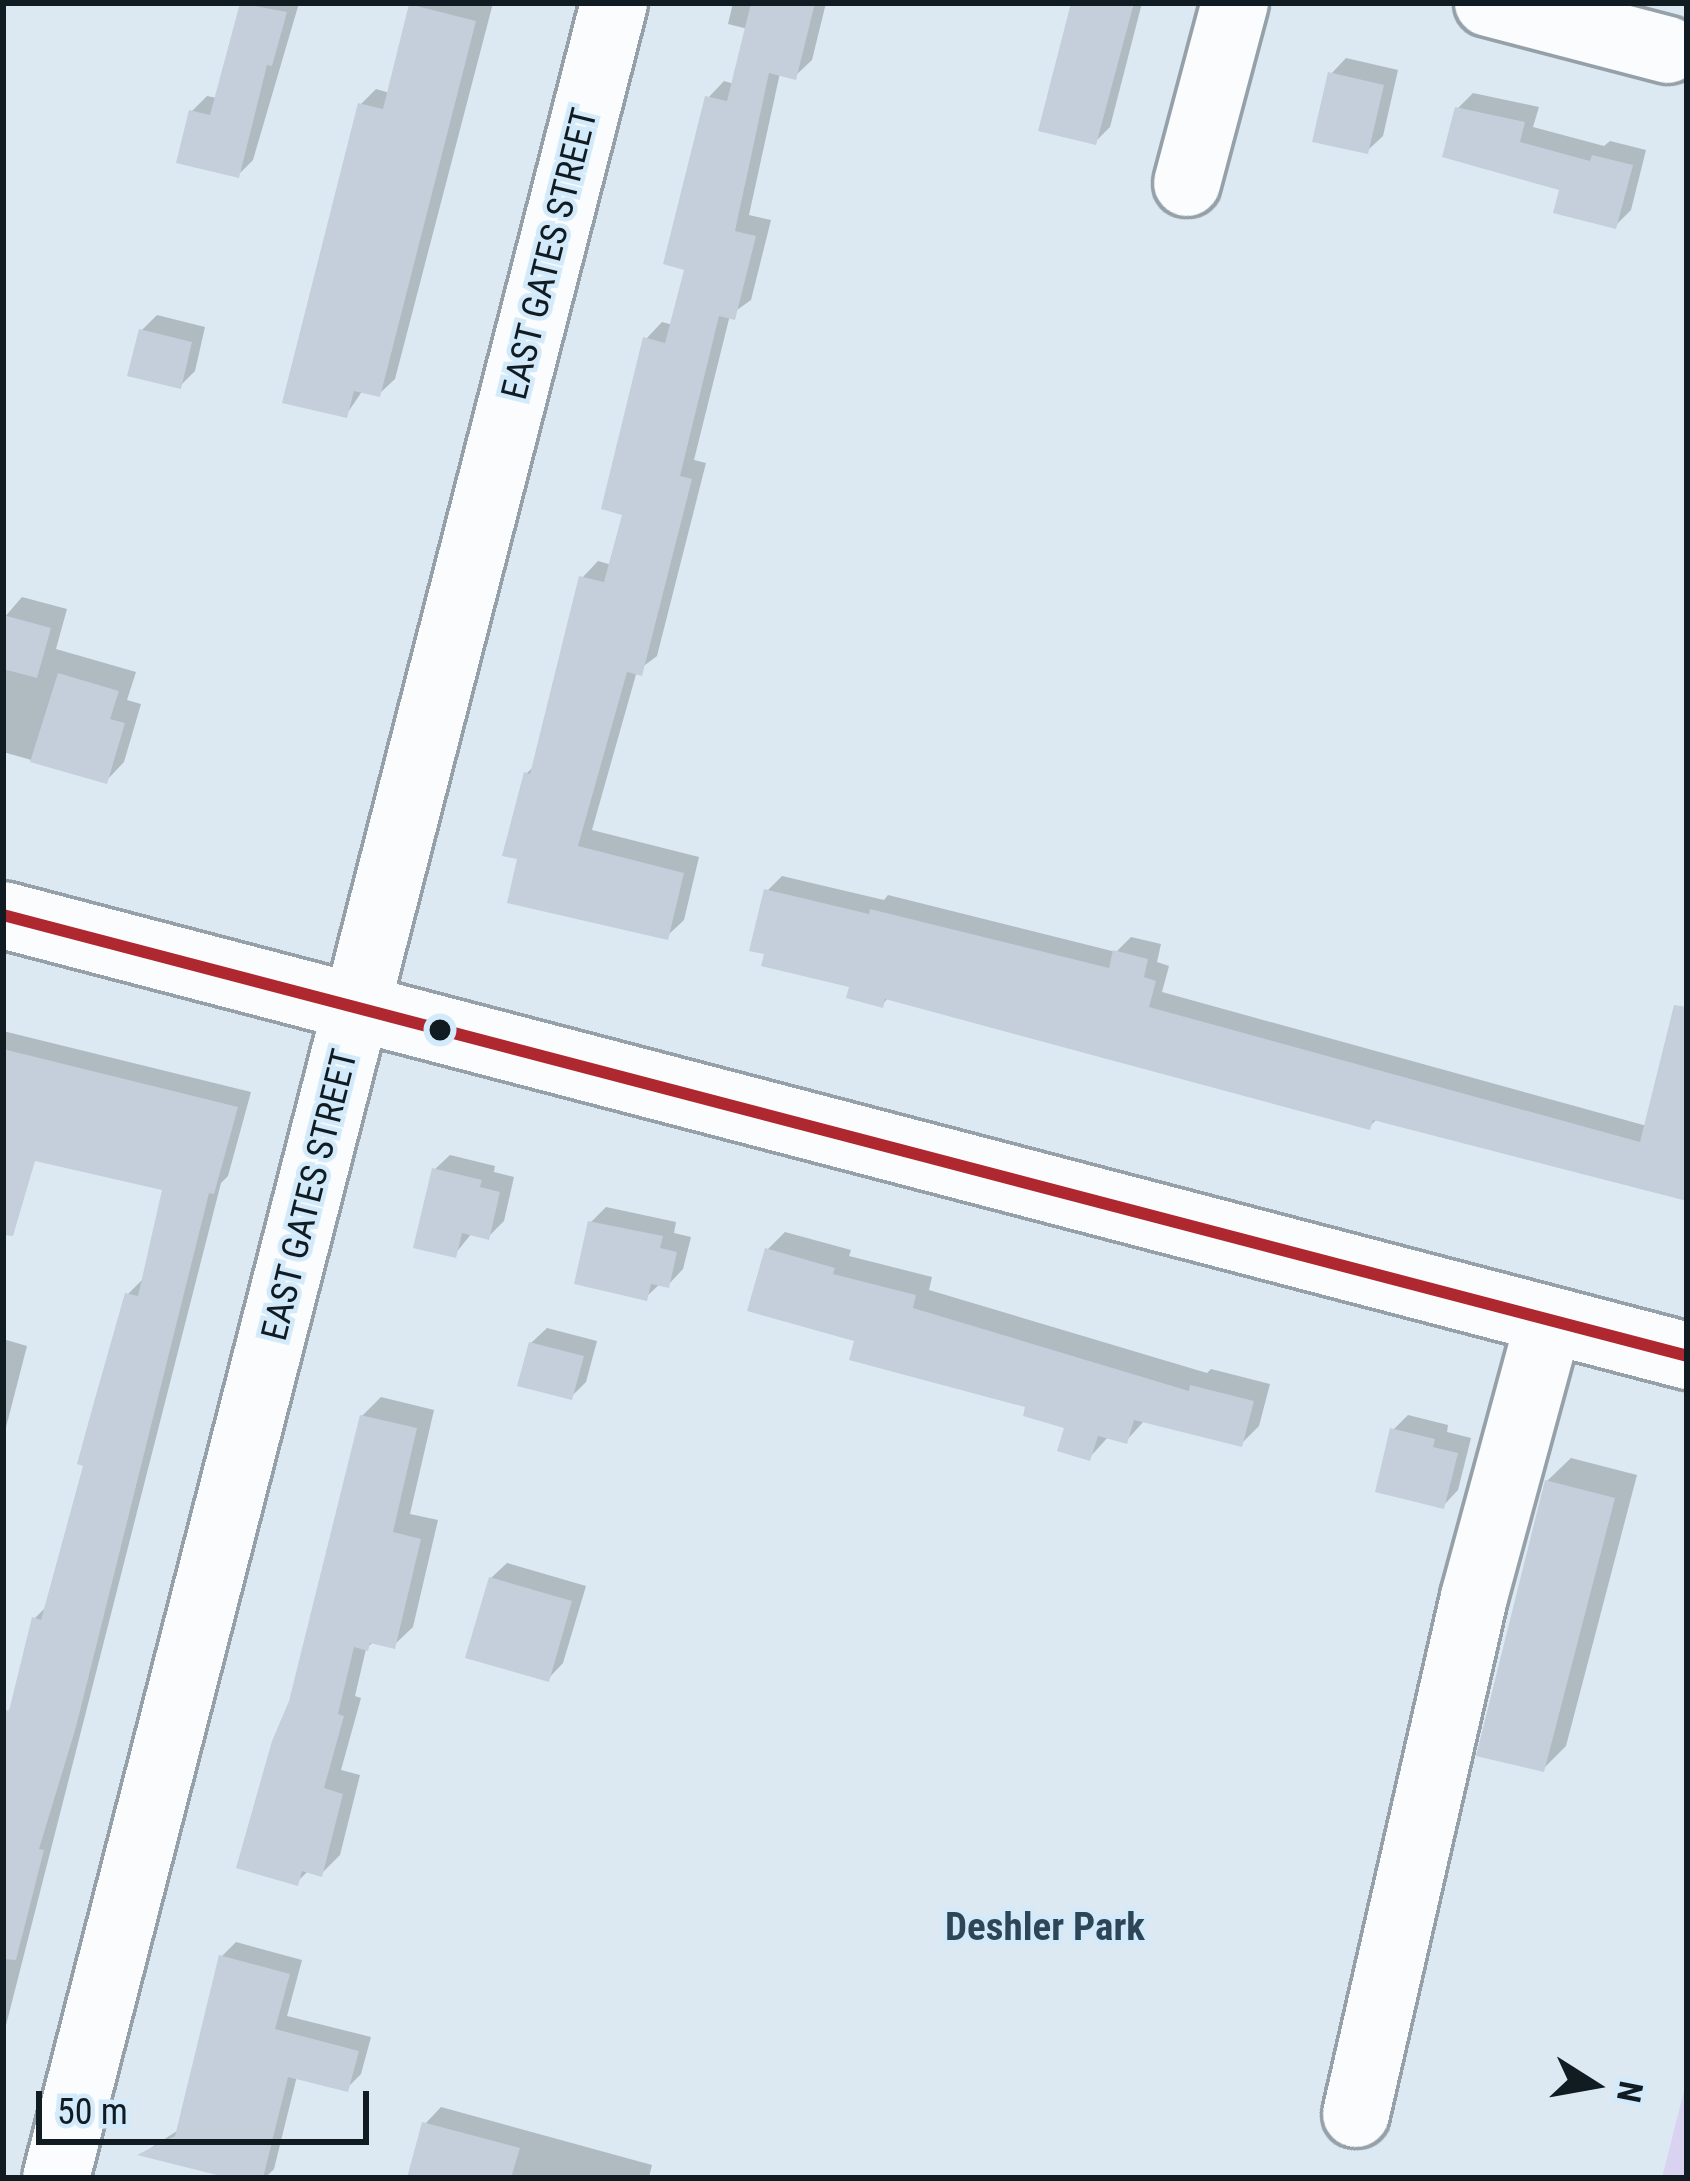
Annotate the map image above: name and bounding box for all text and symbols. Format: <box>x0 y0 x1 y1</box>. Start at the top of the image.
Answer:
street label: EAST GATES STREET <box>493 104 607 404</box>
unlabelled marker <box>429 1019 451 1041</box>
street label: EAST GATES STREET <box>253 1045 367 1345</box>
district label: Deshler Park <box>945 1904 1145 1950</box>
north arrow <box>1534 2025 1654 2145</box>
scale bar <box>42 2067 375 2141</box>
text: N <box>1609 2078 1651 2106</box>
text: 50 m <box>57 2091 128 2133</box>

